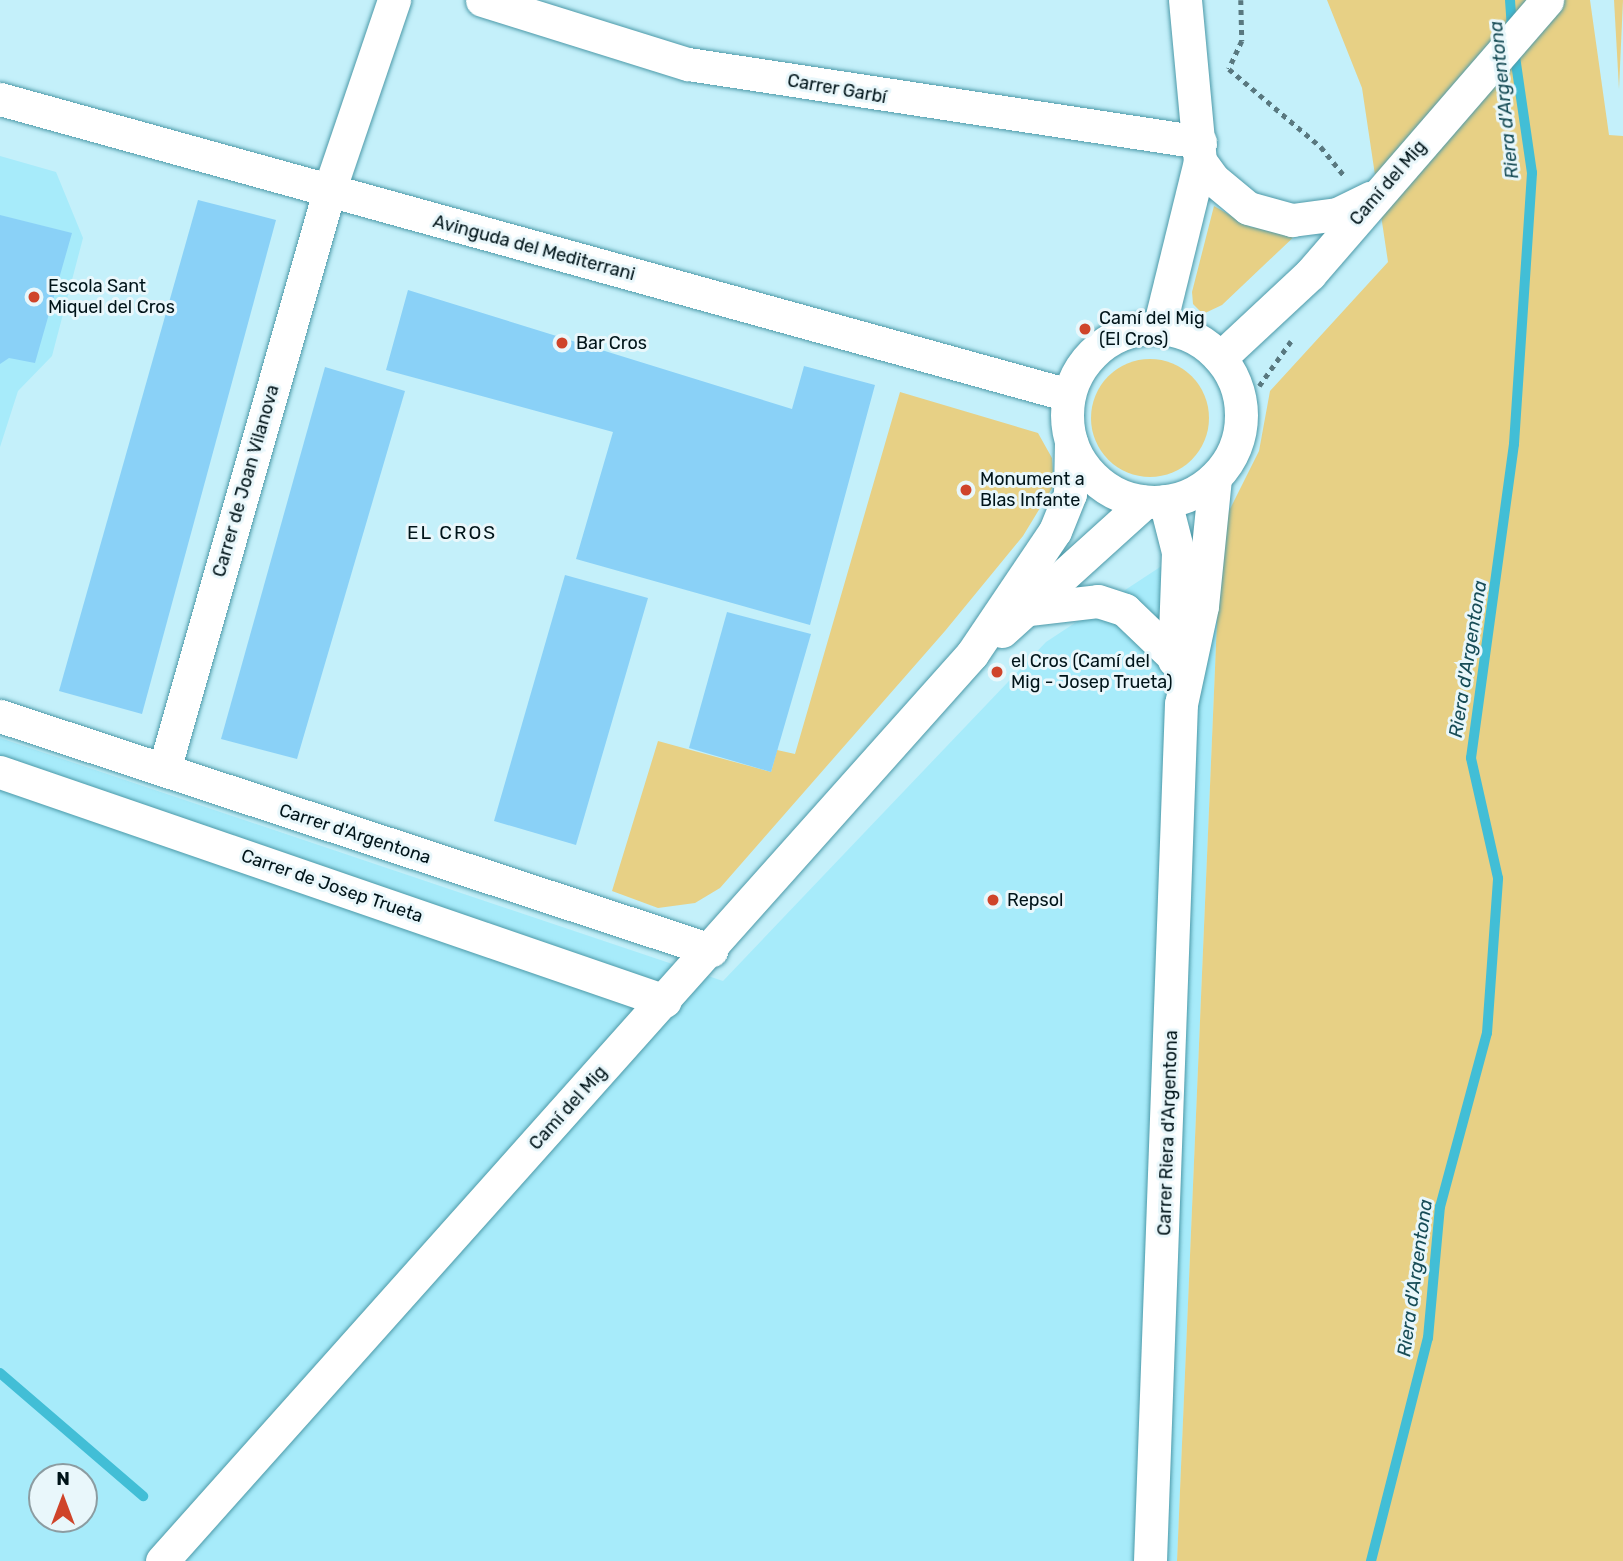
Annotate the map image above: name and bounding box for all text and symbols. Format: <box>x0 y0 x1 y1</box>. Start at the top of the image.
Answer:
water label: Riera d'Argentona <box>1484 20 1524 180</box>
street label: Carrer Garbí <box>785 70 889 108</box>
street label: Camí del Mig <box>1345 136 1431 230</box>
street label: Avinguda del Mediterrani <box>431 211 637 285</box>
place label: Escola Sant Miquel del Cros <box>48 276 175 318</box>
marker: Escola Sant Miquel del Cros <box>26 289 42 305</box>
place label: Camí del Mig (El Cros) <box>1099 308 1205 350</box>
marker: Camí del Mig (El Cros) <box>1077 321 1093 337</box>
place label: Bar Cros <box>576 332 647 354</box>
marker: Bar Cros <box>554 335 570 351</box>
street label: Carrer de Joan Vilanova <box>208 382 284 580</box>
place label: Monument a Blas Infante <box>980 469 1085 512</box>
marker: Monument a Blas Infante <box>958 482 974 498</box>
district label: EL CROS <box>408 522 496 544</box>
water label: Riera d'Argentona <box>1444 579 1492 739</box>
place label: el Cros (Camí del Mig - Josep Trueta) <box>1011 651 1173 694</box>
marker: el Cros (Camí del Mig - Josep Trueta) <box>989 664 1005 680</box>
street label: Carrer d'Argentona <box>276 799 434 869</box>
street label: Carrer de Josep Trueta <box>238 845 426 927</box>
place label: Repsol <box>1007 889 1063 911</box>
marker: Repsol <box>985 892 1001 908</box>
street label: Carrer Riera d'Argentona <box>1154 1030 1182 1236</box>
street label: Camí del Mig <box>525 1062 611 1154</box>
water label: Riera d'Argentona <box>1393 1198 1437 1358</box>
north arrow <box>28 1463 98 1533</box>
text: N <box>56 1467 70 1490</box>

